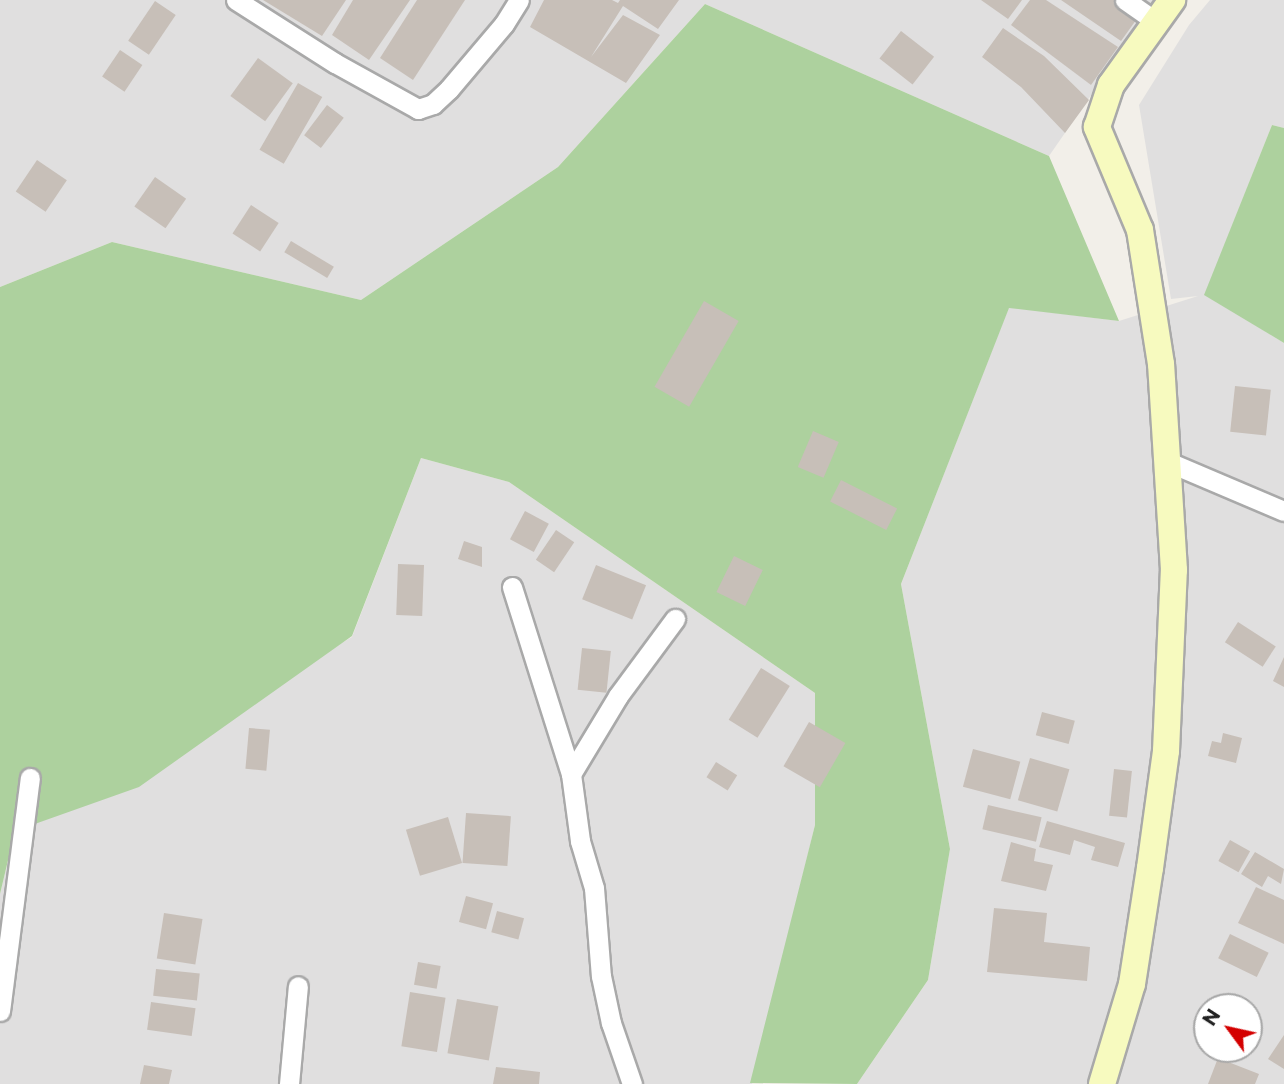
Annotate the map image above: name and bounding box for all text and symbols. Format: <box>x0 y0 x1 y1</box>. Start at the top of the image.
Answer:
north arrow <box>1193 993 1263 1063</box>
text: N <box>1198 1005 1225 1030</box>

